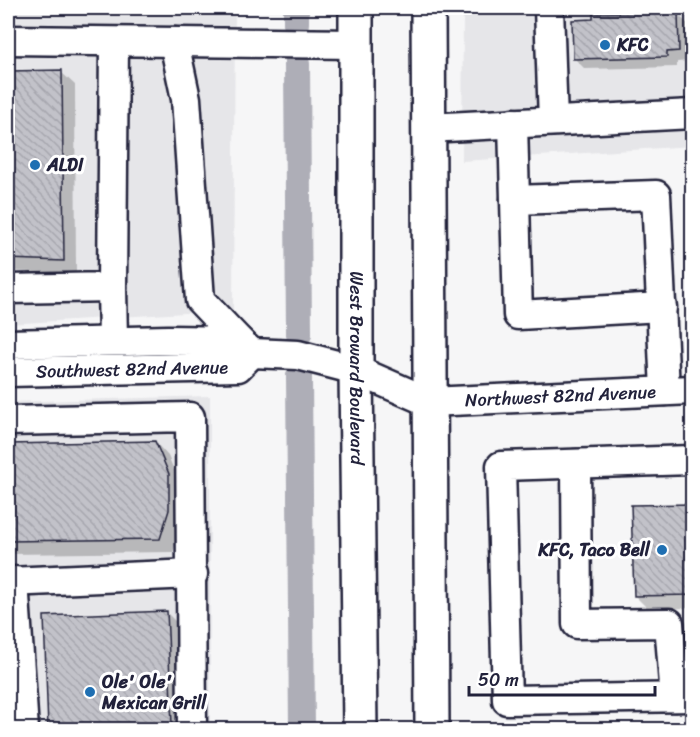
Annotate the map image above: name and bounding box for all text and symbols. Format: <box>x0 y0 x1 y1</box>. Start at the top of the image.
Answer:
place label: KFC <box>616 29 649 61</box>
marker: KFC <box>598 38 612 52</box>
place label: ALDI <box>46 149 84 181</box>
marker: ALDI <box>28 158 42 172</box>
street label: West Broward Boulevard <box>340 271 373 466</box>
street label: Southwest 82nd Avenue <box>36 351 229 387</box>
street label: Northwest 82nd Avenue <box>464 376 657 416</box>
place label: KFC, Taco Bell <box>537 534 651 566</box>
marker: KFC, Taco Bell <box>655 543 669 557</box>
scale bar <box>469 659 655 697</box>
text: 50 m <box>478 664 519 696</box>
place label: Ole' Ole' Mexican Grill <box>101 666 207 719</box>
marker: Ole' Ole' Mexican Grill <box>83 685 97 699</box>

